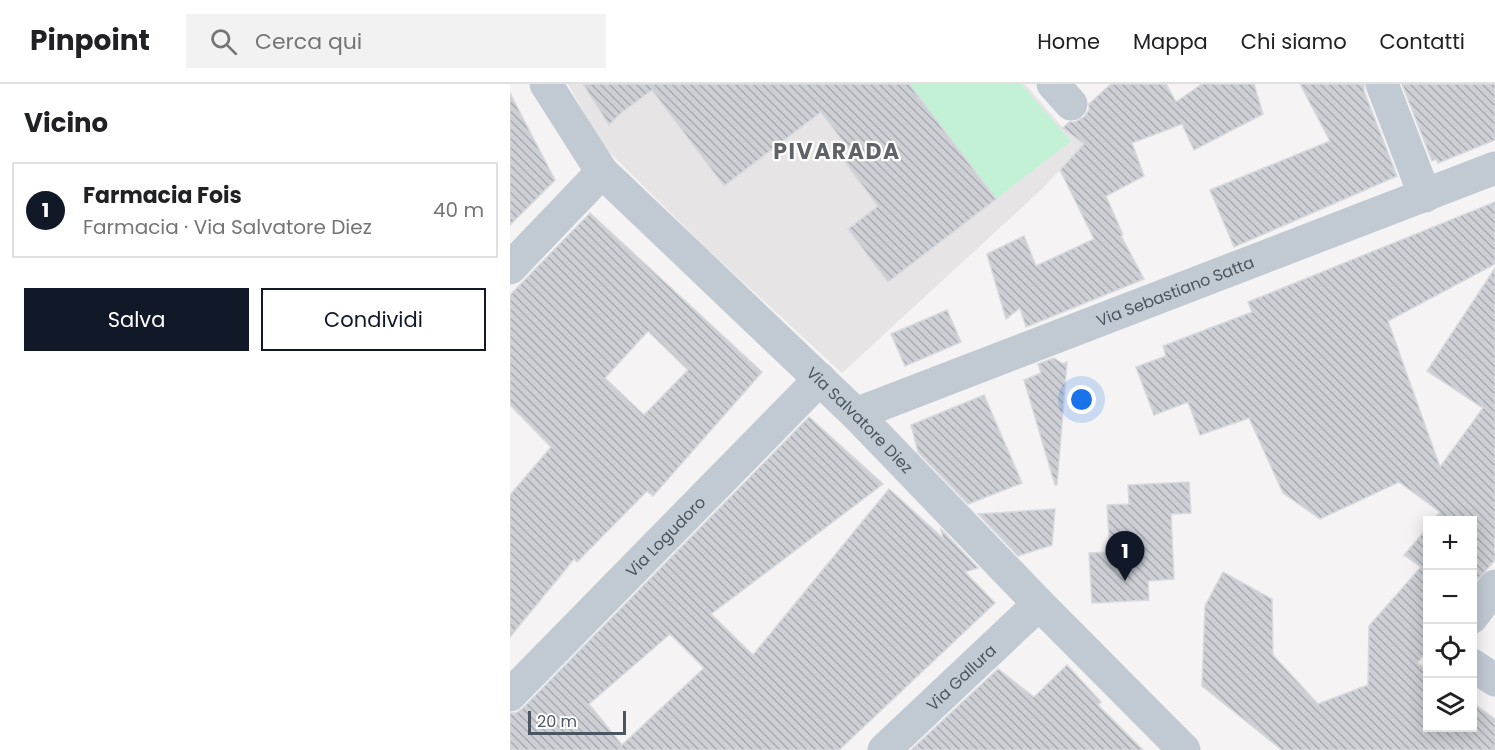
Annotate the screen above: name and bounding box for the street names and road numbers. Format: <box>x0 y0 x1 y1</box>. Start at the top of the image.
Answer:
street label: Via Sebastiano Satta <box>1093 251 1258 332</box>
street label: Via Salvatore Diez <box>801 362 918 479</box>
street label: Via Logudoro <box>621 491 711 583</box>
street label: Via Gallura <box>922 639 1001 716</box>

